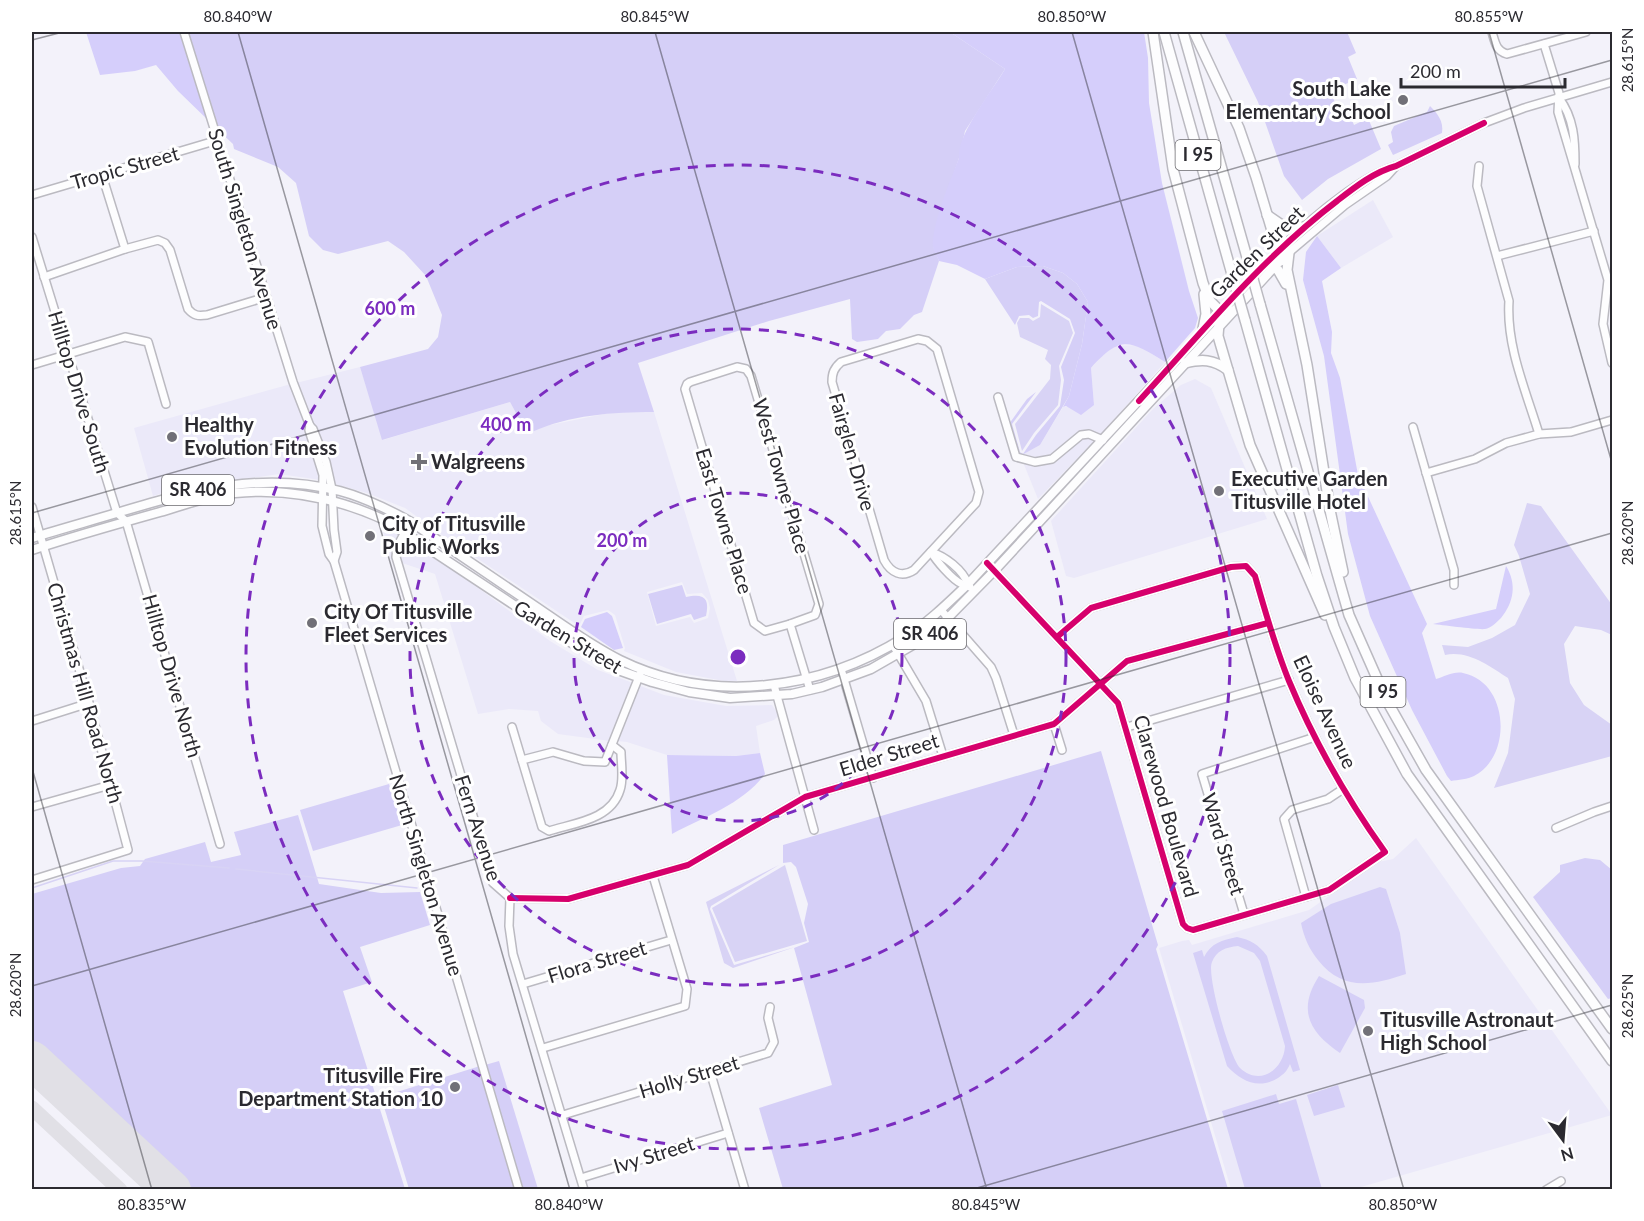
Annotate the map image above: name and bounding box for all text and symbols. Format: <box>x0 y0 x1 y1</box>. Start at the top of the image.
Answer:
text: 80.840°W <box>204 7 273 25</box>
text: 80.845°W <box>621 7 690 25</box>
text: 80.850°W <box>1038 7 1107 25</box>
text: 80.855°W <box>1455 7 1524 25</box>
text: 28.615°N <box>1618 28 1636 92</box>
scale bar <box>1401 51 1564 89</box>
text: 200 m <box>1410 60 1461 82</box>
place label: South Lake Elementary School <box>1226 76 1391 123</box>
marker: South Lake Elementary School <box>1396 93 1410 107</box>
street label: South Singleton Avenue <box>204 125 288 332</box>
street label: Tropic Street <box>68 140 181 194</box>
road number: I 95 <box>1176 140 1220 170</box>
street label: Garden Street <box>1204 200 1309 302</box>
text: 600 m <box>365 297 415 319</box>
street label: Hilltop Drive South <box>44 308 116 476</box>
street label: Fairglen Drive <box>825 390 881 513</box>
street label: West Towne Place <box>748 395 816 556</box>
place label: Healthy Evolution Fitness <box>184 412 337 459</box>
text: 400 m <box>481 413 531 435</box>
marker: Healthy Evolution Fitness <box>165 430 179 444</box>
street label: East Towne Place <box>691 445 759 597</box>
place label: Walgreens <box>431 449 525 473</box>
marker: Walgreens <box>412 455 426 469</box>
place label: Executive Garden Titusville Hotel <box>1231 466 1388 513</box>
road number: SR 406 <box>162 475 234 505</box>
text: 28.615°N <box>6 481 24 545</box>
marker: Executive Garden Titusville Hotel <box>1212 484 1226 498</box>
text: 28.620°N <box>1618 501 1636 565</box>
place label: City of Titusville Public Works <box>382 511 526 558</box>
marker: City of Titusville Public Works <box>363 529 377 543</box>
text: 200 m <box>597 529 647 551</box>
street label: Christmas Hill Road North <box>43 580 129 806</box>
street label: Hilltop Drive North <box>138 591 208 760</box>
street label: Garden Street <box>510 594 627 678</box>
place label: City Of Titusville Fleet Services <box>324 599 473 646</box>
marker: City Of Titusville Fleet Services <box>305 616 319 630</box>
road number: SR 406 <box>894 619 966 649</box>
centre of rings <box>728 647 748 667</box>
street label: Eloise Avenue <box>1289 651 1363 772</box>
road number: I 95 <box>1360 677 1406 707</box>
street label: Clarewood Boulevard <box>1129 712 1204 900</box>
street label: Elder Street <box>836 728 941 781</box>
street label: North Singleton Avenue <box>385 771 469 978</box>
street label: Fern Avenue <box>451 772 507 884</box>
street label: Ward Street <box>1197 790 1251 898</box>
street label: Flora Street <box>544 935 649 987</box>
text: 28.620°N <box>6 953 24 1017</box>
text: 28.625°N <box>1618 974 1636 1038</box>
place label: Titusville Astronaut High School <box>1380 1007 1554 1054</box>
marker: Titusville Astronaut High School <box>1361 1024 1375 1038</box>
street label: Holly Street <box>636 1049 742 1103</box>
place label: Titusville Fire Department Station 10 <box>238 1063 443 1110</box>
marker: Titusville Fire Department Station 10 <box>448 1080 462 1094</box>
north arrow <box>1533 1110 1593 1170</box>
street label: Ivy Street <box>610 1130 697 1178</box>
text: N <box>1559 1144 1576 1166</box>
text: 80.835°W <box>118 1195 187 1213</box>
text: 80.840°W <box>535 1195 604 1213</box>
text: 80.845°W <box>952 1195 1021 1213</box>
text: 80.850°W <box>1369 1195 1438 1213</box>

